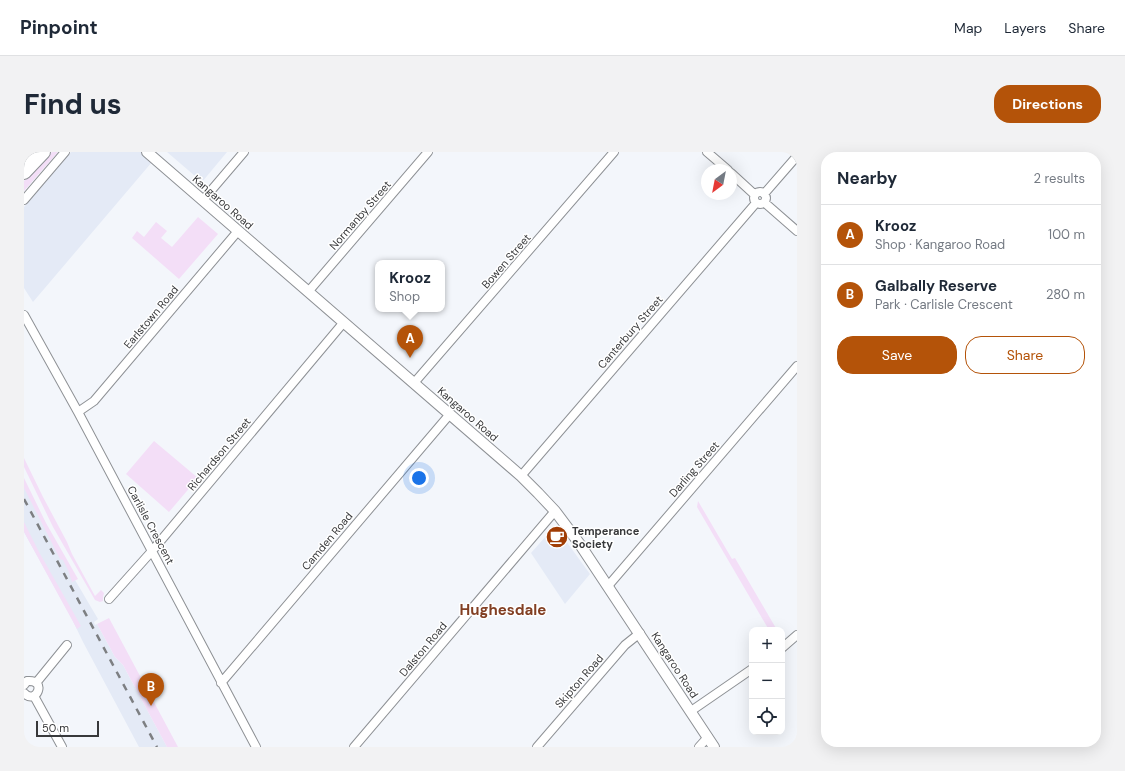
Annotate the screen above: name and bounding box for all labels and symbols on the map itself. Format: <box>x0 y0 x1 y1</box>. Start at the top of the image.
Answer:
north arrow <box>701 164 737 200</box>
street label: Kangaroo Road <box>190 172 256 232</box>
street label: Normanby Street <box>326 178 394 252</box>
street label: Bowen Street <box>478 231 534 291</box>
street label: Earlstown Road <box>121 283 181 351</box>
street label: Canterbury Street <box>594 293 666 371</box>
pin: A <box>397 325 423 358</box>
street label: Kangaroo Road <box>435 384 501 444</box>
street label: Richardson Street <box>184 415 254 493</box>
street label: Darling Street <box>666 438 722 500</box>
your location <box>409 468 429 488</box>
street label: Carlisle Crescent <box>124 483 178 567</box>
street label: Camden Road <box>299 509 355 573</box>
cafe icon: Temperance Society <box>544 524 570 550</box>
place label: Temperance Society <box>572 524 640 551</box>
district label: Hughesdale <box>460 600 546 620</box>
street label: Dalston Road <box>396 619 450 679</box>
street label: Kangaroo Road <box>648 629 702 701</box>
street label: Skipton Road <box>552 651 606 711</box>
pin: B <box>138 673 164 706</box>
scale bar <box>36 719 99 738</box>

